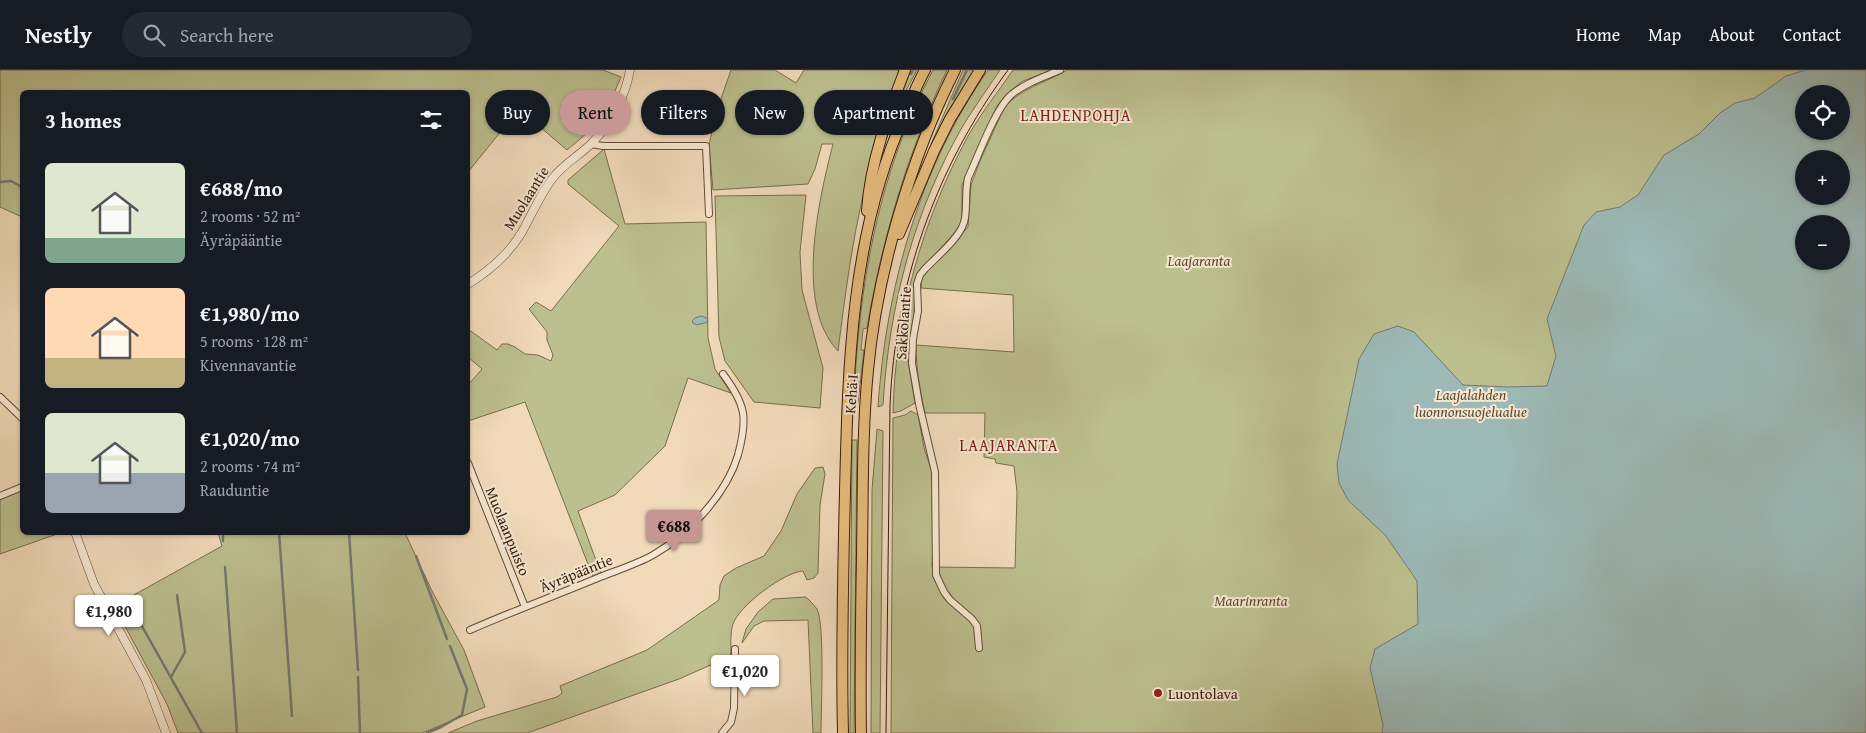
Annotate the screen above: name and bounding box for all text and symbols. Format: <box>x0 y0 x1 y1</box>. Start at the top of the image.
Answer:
search box <box>122 12 472 57</box>
text: Nestly <box>25 17 92 52</box>
icon: search <box>140 21 168 49</box>
text: Search here <box>180 21 274 49</box>
text: Home <box>1576 21 1620 48</box>
text: Map <box>1648 21 1681 48</box>
text: About <box>1709 21 1755 48</box>
text: Contact <box>1783 21 1841 48</box>
map controls <box>1795 85 1850 270</box>
button: locate <box>1795 85 1850 140</box>
chip: Buy <box>485 90 550 135</box>
chip: Rent <box>560 90 631 135</box>
chip: Filters <box>641 90 725 135</box>
chip: New <box>735 90 804 135</box>
chip: Apartment <box>814 90 933 135</box>
district label: LAHDENPOHJA <box>1020 103 1132 127</box>
text: 3 homes <box>45 105 121 136</box>
icon: filters <box>417 106 445 134</box>
button: + <box>1795 150 1850 205</box>
street label: Muolaantie <box>498 162 554 234</box>
text: €688/mo <box>200 173 283 204</box>
icon: home <box>85 183 145 243</box>
text: 2 rooms · 52 m² <box>200 204 300 228</box>
button: − <box>1795 215 1850 270</box>
text: Äyräpääntie <box>200 228 282 252</box>
park label: Laajaranta <box>1167 250 1230 271</box>
street label: Sakkolantie <box>890 286 916 360</box>
text: €1,980/mo <box>200 298 300 329</box>
icon: home <box>85 308 145 368</box>
text: 5 rooms · 128 m² <box>200 329 308 353</box>
text: Kivennavantie <box>200 353 296 377</box>
street label: Kehä I <box>839 374 863 414</box>
park label: Laajalahden luonnonsuojelualue <box>1415 384 1527 422</box>
text: €1,020/mo <box>200 423 300 454</box>
icon: home <box>85 433 145 493</box>
district label: LAAJARANTA <box>959 433 1059 457</box>
text: 2 rooms · 74 m² <box>200 454 300 478</box>
text: Rauduntie <box>200 478 269 502</box>
street label: Muolaanpuisto <box>481 483 536 579</box>
pin: €688 <box>644 510 704 552</box>
text: €688 <box>657 514 691 538</box>
street label: Äyräpääntie <box>536 549 616 597</box>
park label: Maarinranta <box>1214 590 1288 611</box>
pin: €1,980 <box>68 594 150 637</box>
text: €1,980 <box>86 599 132 623</box>
pin: €1,020 <box>704 654 786 697</box>
text: €1,020 <box>722 659 768 683</box>
place label: Luontolava <box>1168 683 1238 704</box>
marker: Luontolava <box>1152 687 1164 699</box>

